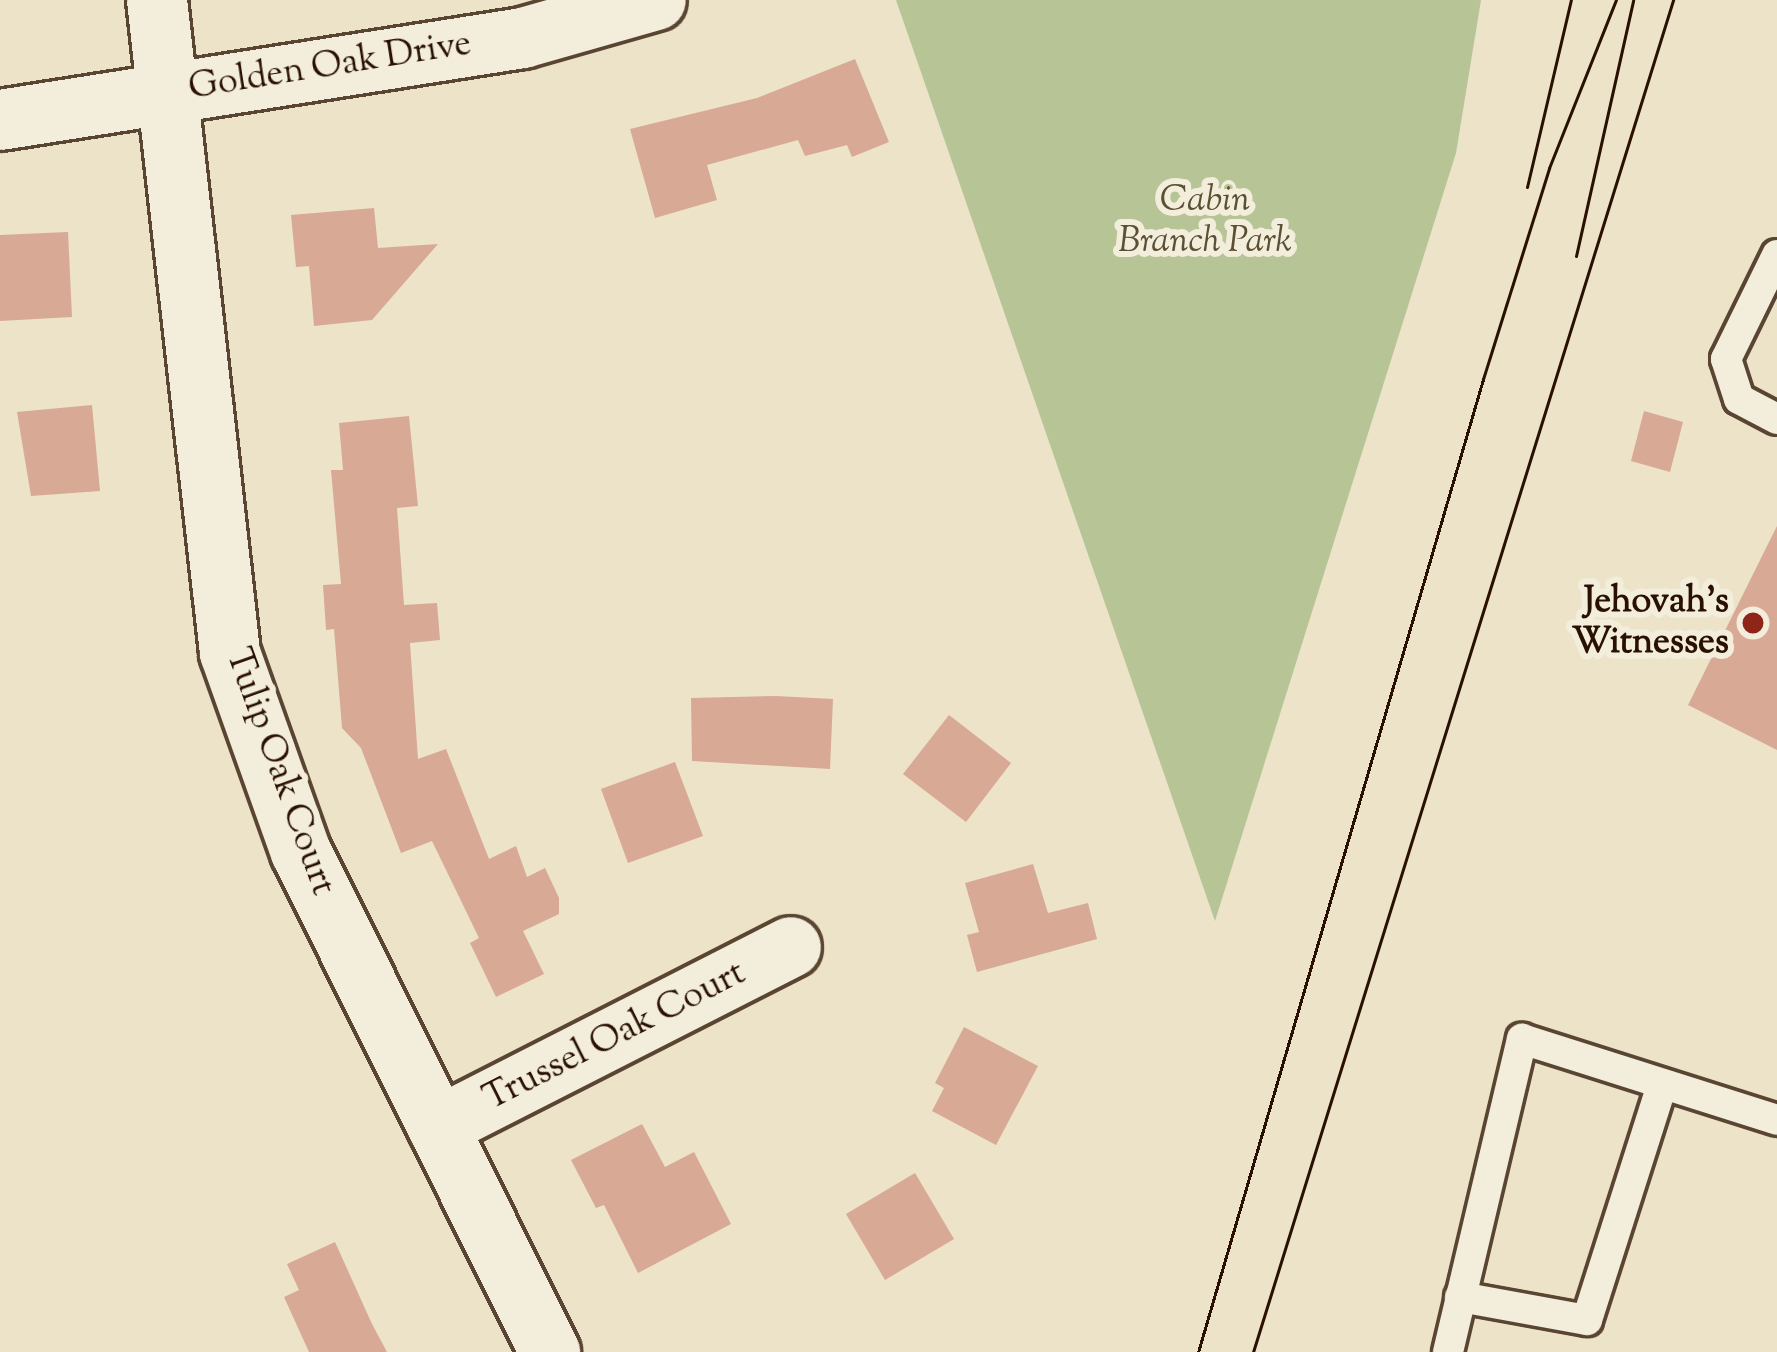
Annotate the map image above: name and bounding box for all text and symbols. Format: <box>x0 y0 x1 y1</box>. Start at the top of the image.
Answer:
street label: Golden Oak Drive <box>186 23 474 111</box>
park label: Cabin Branch Park <box>1118 179 1292 264</box>
place label: Jehovah's Witnesses <box>1572 580 1729 665</box>
marker: Jehovah's Witnesses <box>1740 610 1766 636</box>
street label: Tulip Oak Court <box>214 643 344 901</box>
street label: Trussel Oak Court <box>477 952 753 1122</box>

